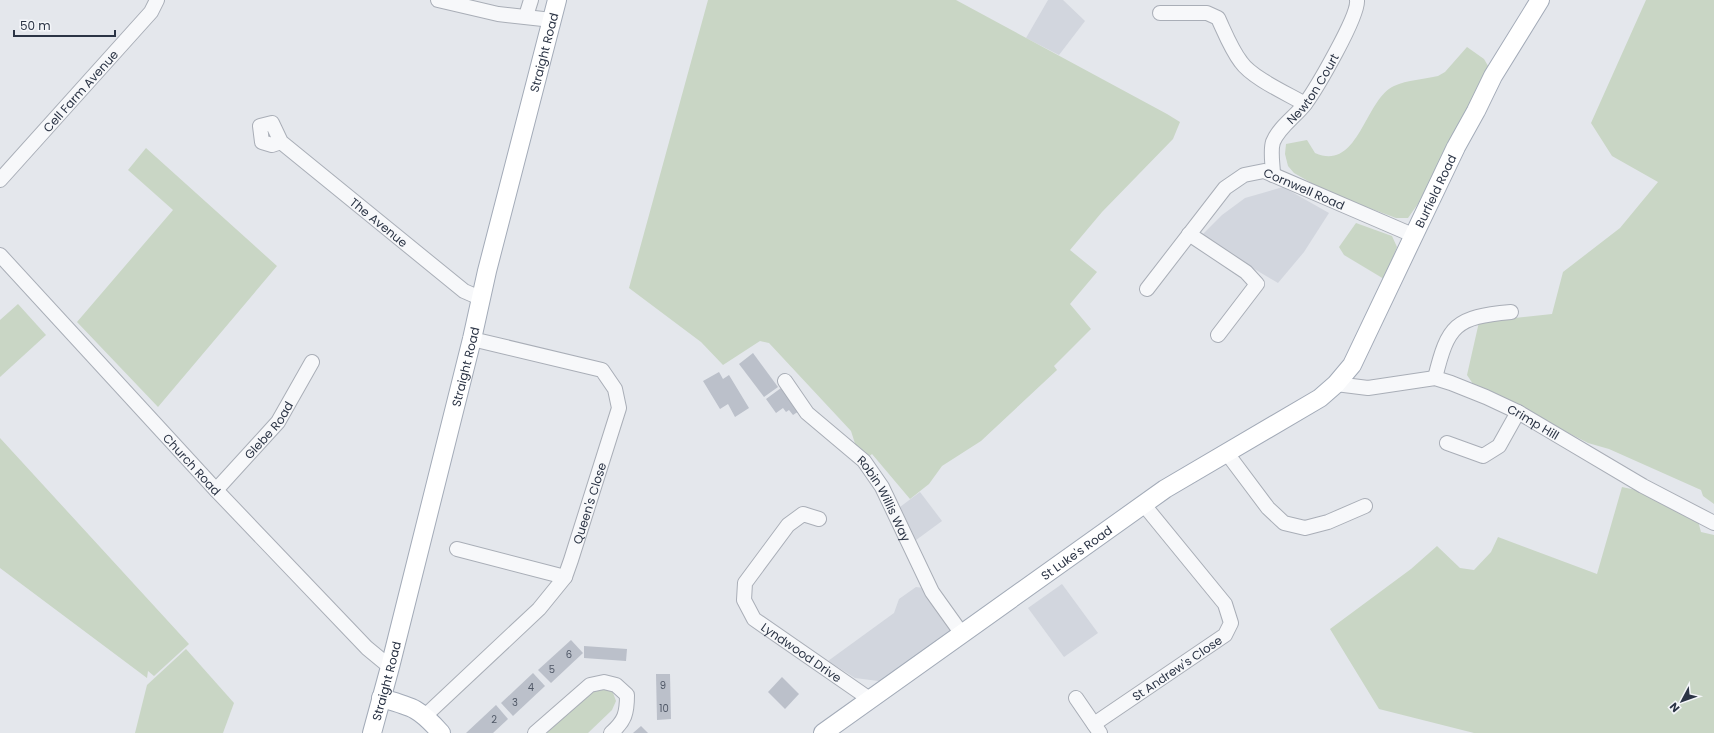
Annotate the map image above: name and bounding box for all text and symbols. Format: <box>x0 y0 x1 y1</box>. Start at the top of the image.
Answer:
street label: Straight Road <box>525 11 562 94</box>
scale bar <box>14 12 115 38</box>
text: 50 m <box>20 17 51 34</box>
street label: Cell Farm Avenue <box>39 46 122 136</box>
street label: Newton Court <box>1282 50 1342 128</box>
street label: Burfield Road <box>1410 151 1460 230</box>
street label: Cornwell Road <box>1261 163 1348 213</box>
street label: The Avenue <box>347 193 412 251</box>
street label: Straight Road <box>447 325 483 408</box>
street label: Glebe Road <box>240 398 297 462</box>
street label: Crimp Hill <box>1505 400 1563 443</box>
street label: Church Road <box>159 429 225 499</box>
street label: Robin Willis Way <box>854 451 915 544</box>
street label: Queen's Close <box>568 460 610 546</box>
street label: St Luke's Road <box>1037 521 1115 584</box>
street label: Lyndwood Drive <box>758 618 845 686</box>
street label: St Andrew's Close <box>1128 631 1225 704</box>
street label: Straight Road <box>367 639 405 723</box>
house number: 6 <box>566 647 572 662</box>
house number: 5 <box>549 662 555 677</box>
house number: 9 <box>660 678 666 693</box>
house number: 4 <box>528 680 534 695</box>
north arrow <box>1662 681 1702 721</box>
house number: 3 <box>512 695 518 710</box>
text: N <box>1666 699 1683 716</box>
house number: 10 <box>659 701 669 716</box>
house number: 2 <box>491 712 497 727</box>

